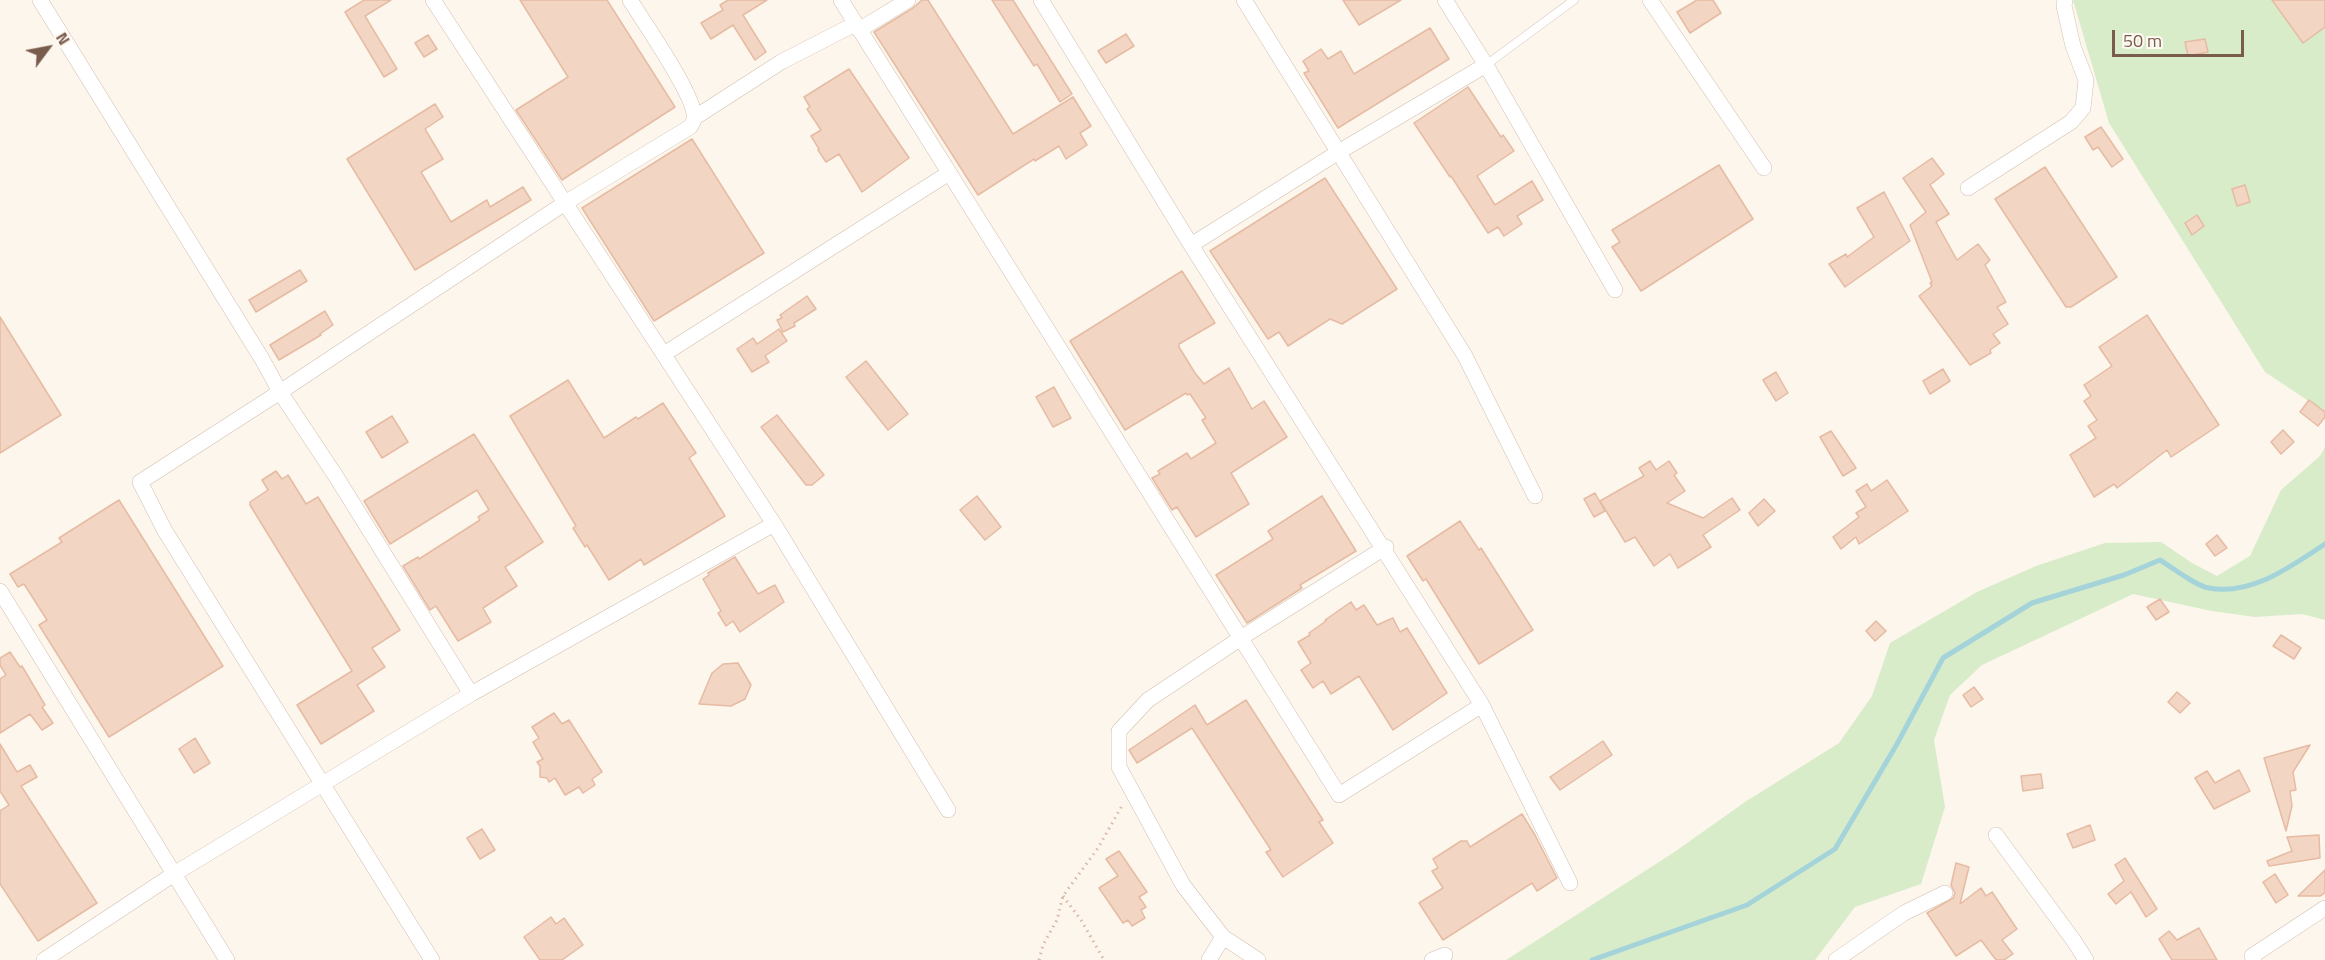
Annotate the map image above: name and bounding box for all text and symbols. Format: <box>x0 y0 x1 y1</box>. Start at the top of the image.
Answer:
north arrow <box>18 18 78 78</box>
scale bar <box>2115 18 2247 56</box>
text: N <box>50 27 76 50</box>
text: 50 m <box>2123 27 2162 54</box>

